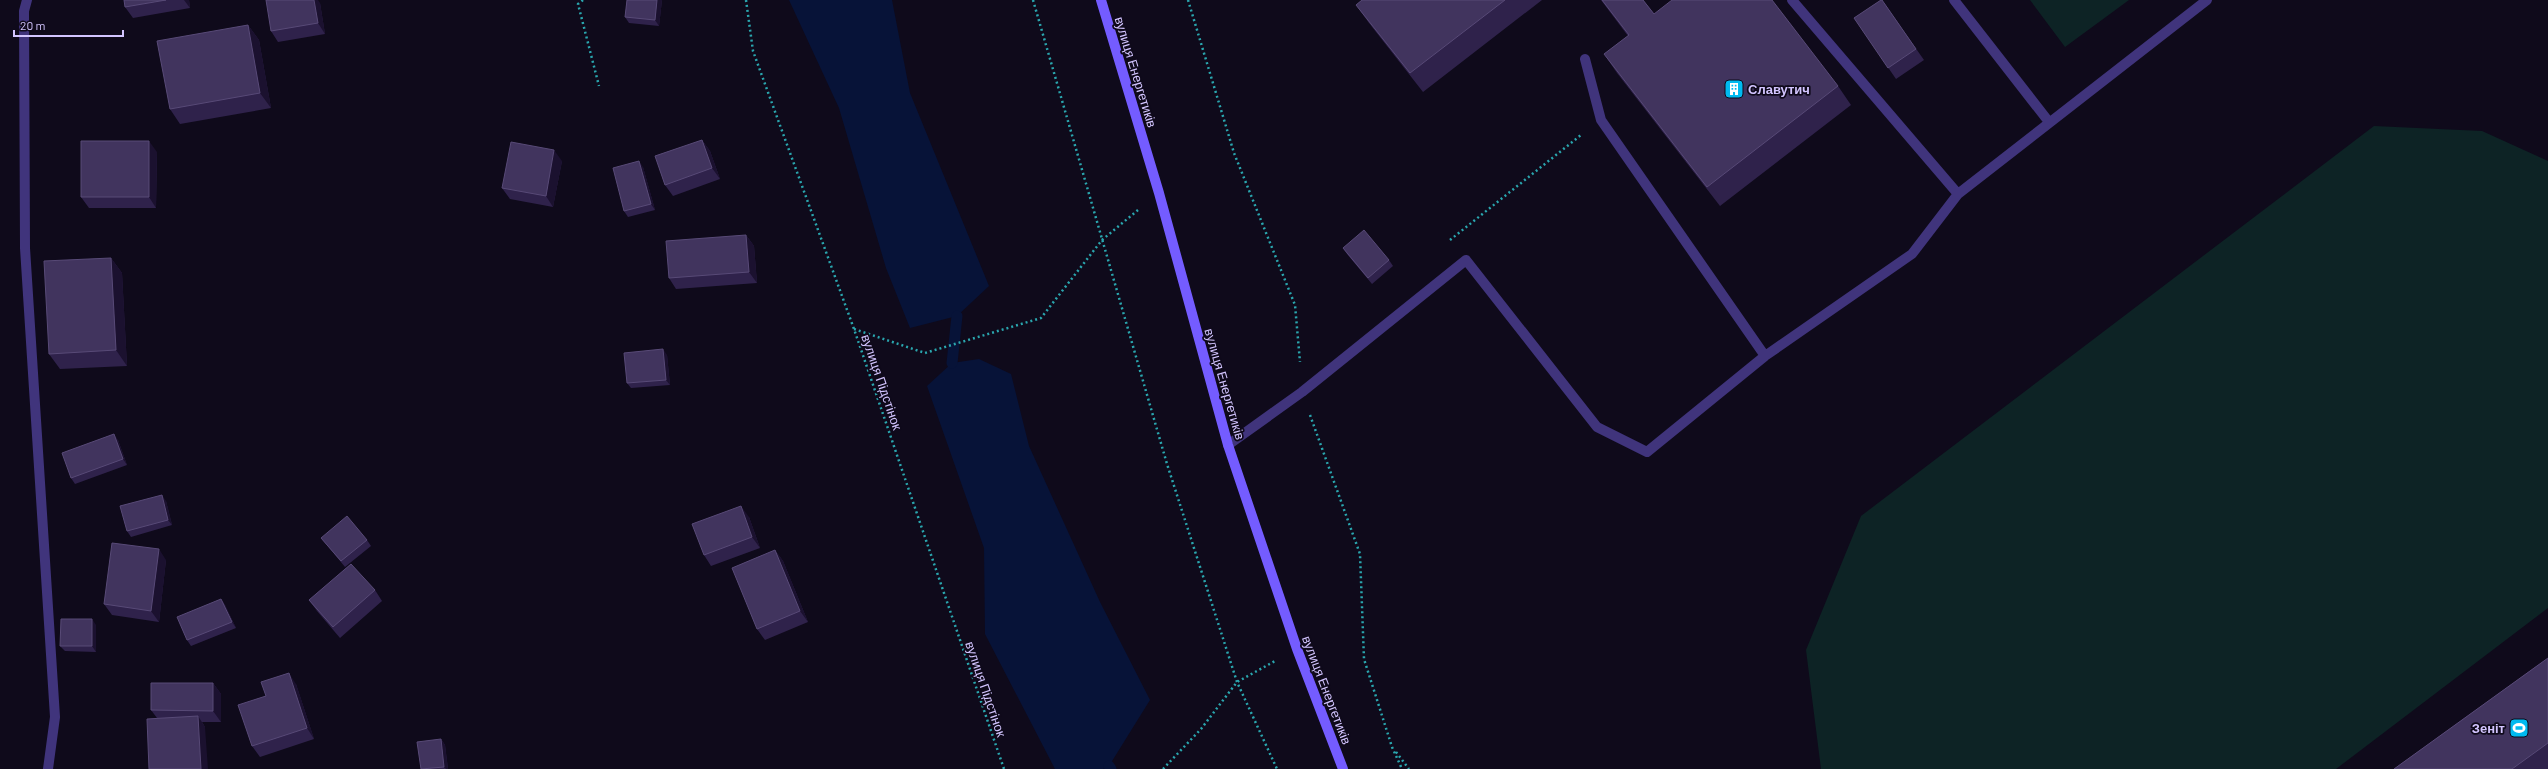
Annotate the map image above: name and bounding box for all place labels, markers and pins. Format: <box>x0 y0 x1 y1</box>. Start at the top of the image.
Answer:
building icon: Славутич <box>1723 78 1745 100</box>
place label: Славутич <box>1748 81 1810 97</box>
sports icon: Зеніт <box>2508 717 2530 739</box>
place label: Зеніт <box>2472 720 2505 736</box>

